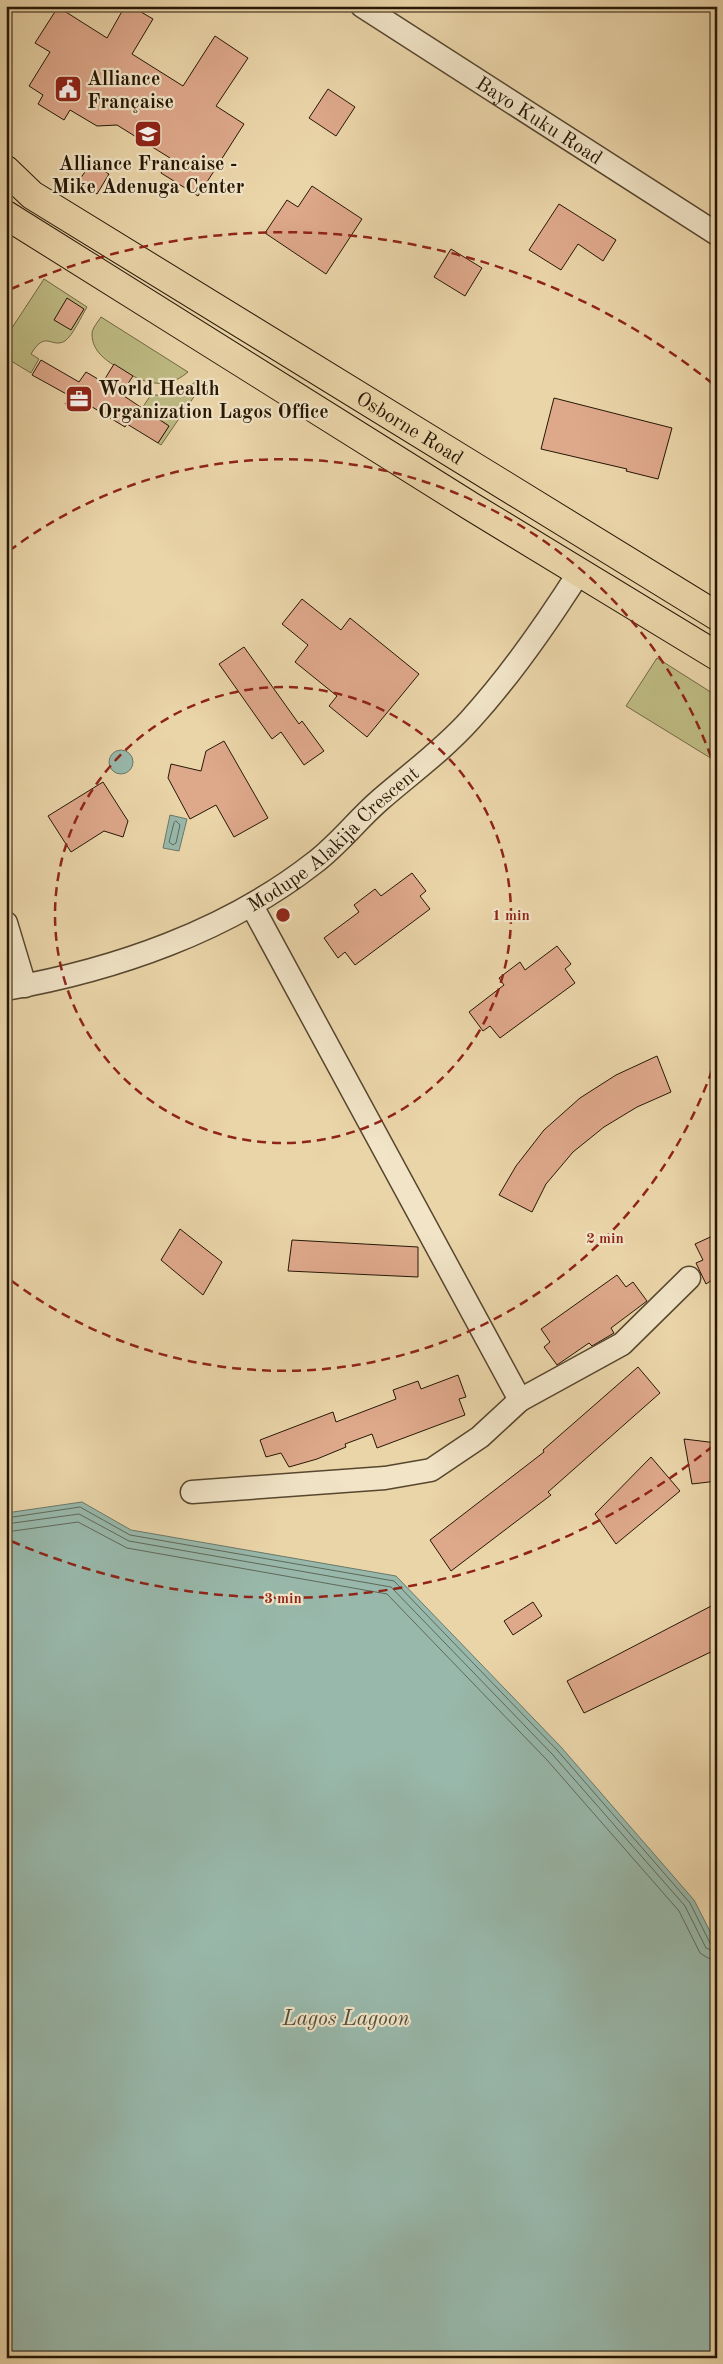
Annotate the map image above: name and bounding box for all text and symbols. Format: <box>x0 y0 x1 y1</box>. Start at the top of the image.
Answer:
place label: Alliance Française <box>87 70 174 113</box>
public building icon: Alliance Française <box>53 74 83 104</box>
street label: Bayo Kuku Road <box>472 74 605 169</box>
school or university icon: Alliance Francaise - Mike Adenuga Center <box>133 119 163 149</box>
place label: Alliance Francaise - Mike Adenuga Center <box>52 155 245 198</box>
place label: World Health Organization Lagos Office <box>98 380 329 423</box>
office icon: World Health Organization Lagos Office <box>64 384 94 414</box>
street label: Osborne Road <box>352 389 466 469</box>
street label: Modupe Alakija Crescent <box>245 764 424 917</box>
centre of rings <box>274 906 292 924</box>
text: 1 min <box>492 909 530 924</box>
text: 2 min <box>586 1232 624 1247</box>
text: 3 min <box>264 1592 302 1607</box>
water label: Lagos Lagoon <box>281 2009 410 2030</box>

